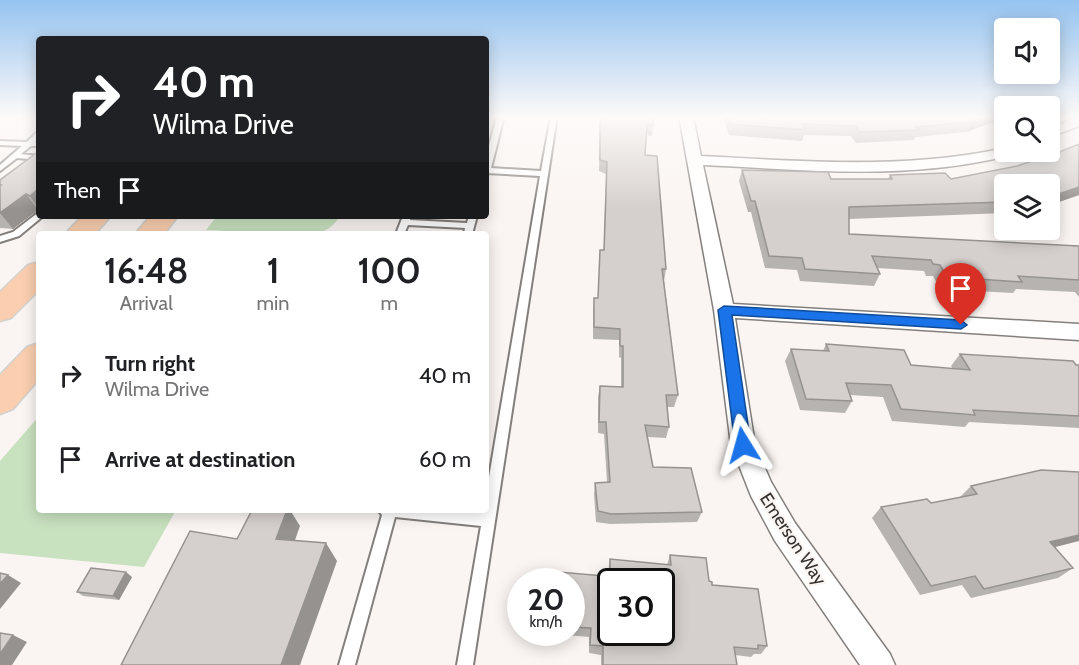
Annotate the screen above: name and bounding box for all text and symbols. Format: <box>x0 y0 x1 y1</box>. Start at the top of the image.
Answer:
map controls <box>994 18 1060 240</box>
button: sound <box>994 18 1060 84</box>
text: 40 m <box>153 56 255 108</box>
icon: right <box>54 60 132 138</box>
button: search <box>994 96 1060 162</box>
text: Wilma Drive <box>153 108 294 141</box>
icon: arrive <box>113 174 146 207</box>
button: layers <box>994 174 1060 240</box>
text: Then <box>54 177 101 204</box>
text: 16:48 <box>104 248 188 292</box>
text: 1 <box>267 248 279 292</box>
text: 100 <box>358 248 421 292</box>
pin <box>935 263 986 325</box>
icon: arrive <box>944 272 977 305</box>
text: Arrival <box>120 291 173 315</box>
text: min <box>257 291 290 315</box>
text: m <box>380 291 398 315</box>
text: Turn right <box>105 350 195 377</box>
icon: right <box>54 359 87 392</box>
text: 40 m <box>419 362 471 389</box>
text: Wilma Drive <box>105 377 209 401</box>
position arrow <box>711 413 775 477</box>
icon: arrive <box>54 443 87 476</box>
text: Arrive at destination <box>105 446 295 473</box>
text: 60 m <box>419 446 471 473</box>
street label: Emerson Way <box>755 489 831 589</box>
speed limit sign: 30 <box>597 568 675 646</box>
text: 20 <box>527 581 565 618</box>
text: km/h <box>530 613 562 631</box>

